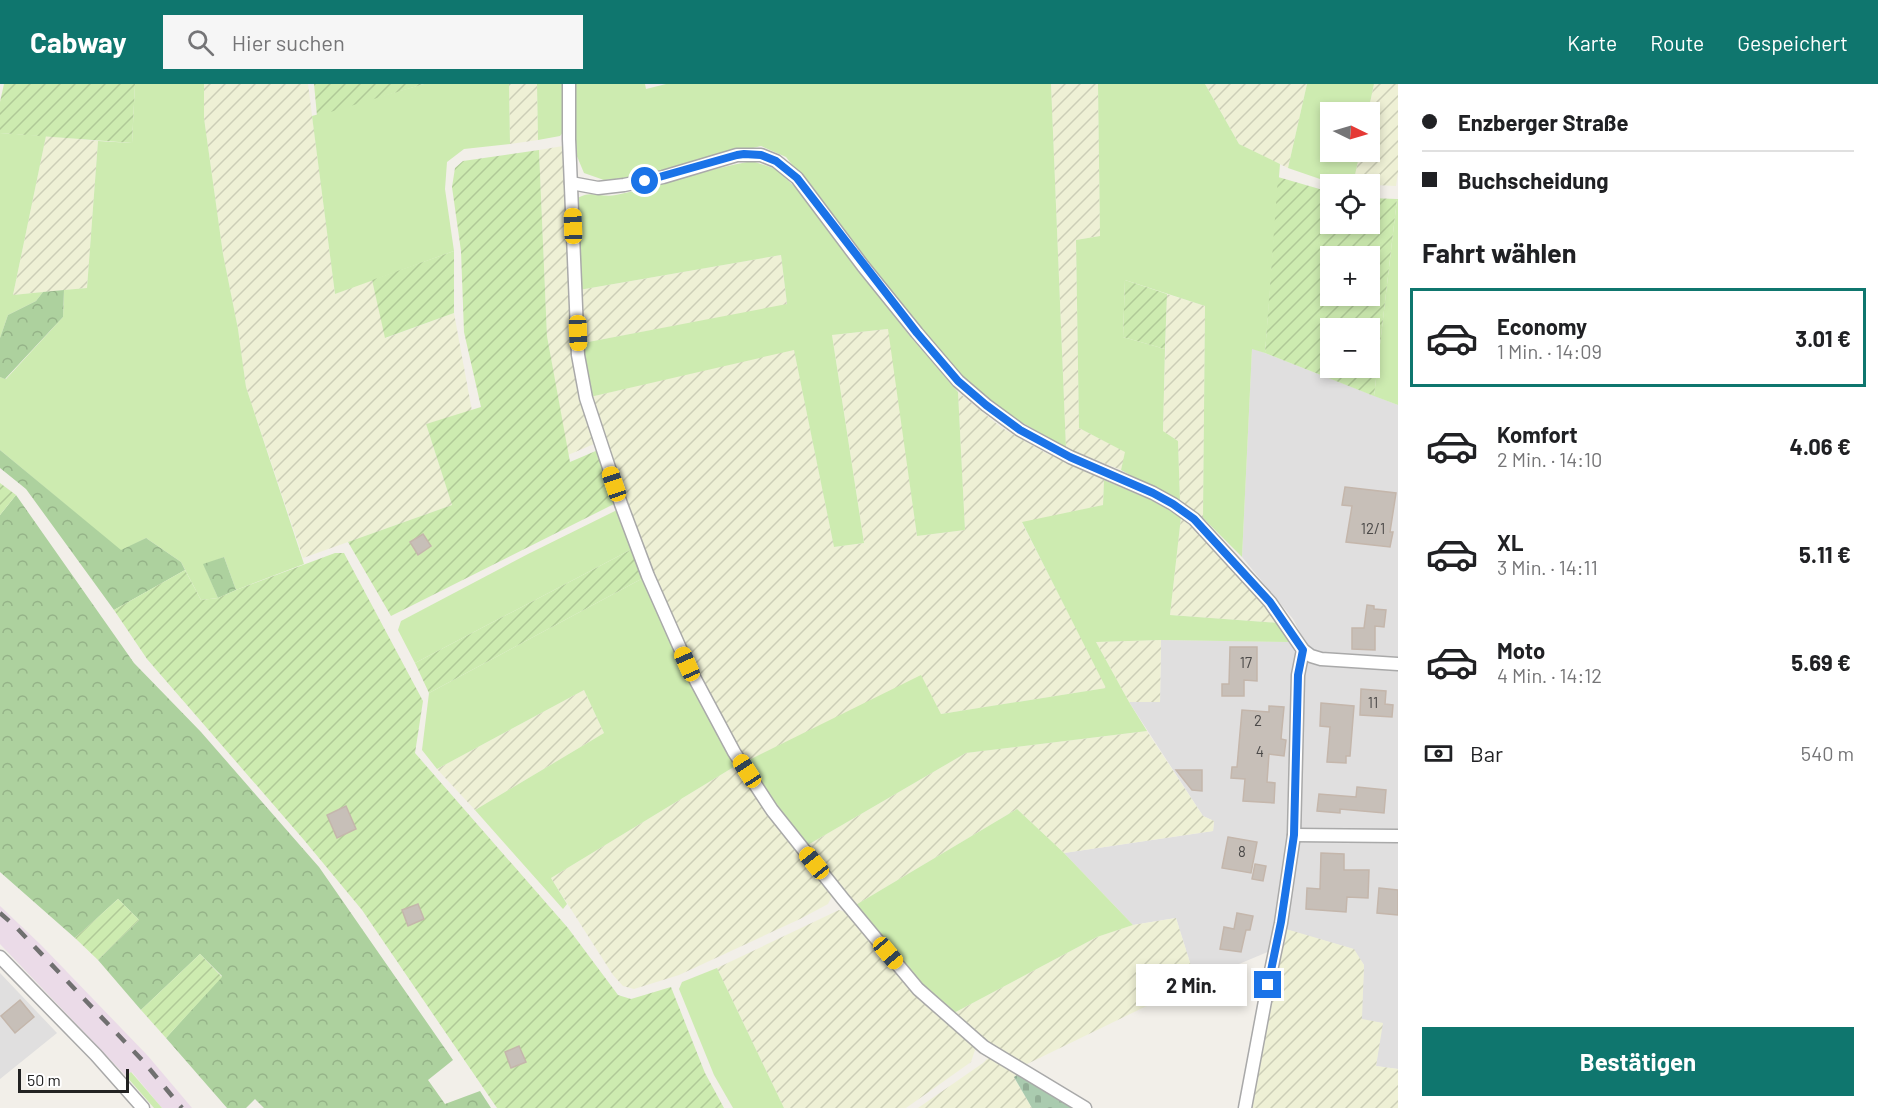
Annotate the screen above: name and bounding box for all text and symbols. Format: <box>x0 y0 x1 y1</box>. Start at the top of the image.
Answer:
search box <box>163 15 583 69</box>
text: Cabway <box>30 25 127 59</box>
icon: search <box>184 26 217 59</box>
text: Hier suchen <box>232 29 345 55</box>
text: Karte <box>1567 30 1617 55</box>
text: Route <box>1650 30 1704 55</box>
text: Gespeichert <box>1737 30 1848 55</box>
north arrow <box>1320 102 1380 162</box>
map controls <box>1320 102 1380 378</box>
text: Enzberger Straße <box>1458 109 1628 135</box>
route start <box>631 167 658 194</box>
text: Buchscheidung <box>1458 167 1609 193</box>
button: locate <box>1320 174 1380 234</box>
car <box>563 208 583 244</box>
text: Fahrt wählen <box>1422 236 1577 268</box>
button: + <box>1320 246 1380 306</box>
icon: car <box>1425 311 1479 365</box>
text: Economy <box>1497 313 1587 339</box>
car <box>568 315 588 351</box>
button: − <box>1320 318 1380 378</box>
text: 3.01 € <box>1795 325 1851 351</box>
text: 1 Min. · 14:09 <box>1497 339 1602 363</box>
icon: car <box>1425 419 1479 473</box>
text: Komfort <box>1497 421 1578 447</box>
text: 4.06 € <box>1790 433 1851 459</box>
text: 2 Min. · 14:10 <box>1497 447 1602 471</box>
car <box>600 464 628 504</box>
house number: 12/1 <box>1361 519 1385 537</box>
icon: car <box>1425 527 1479 581</box>
text: XL <box>1497 529 1523 555</box>
text: 5.11 € <box>1799 541 1851 567</box>
text: 3 Min. · 14:11 <box>1497 555 1598 579</box>
icon: car <box>1425 635 1479 689</box>
text: Moto <box>1497 637 1545 663</box>
car <box>671 644 703 684</box>
text: 5.69 € <box>1791 649 1851 675</box>
house number: 17 <box>1240 653 1252 671</box>
text: 4 Min. · 14:12 <box>1497 663 1602 687</box>
house number: 11 <box>1368 693 1378 711</box>
house number: 2 <box>1254 711 1262 729</box>
icon: cash <box>1422 737 1455 770</box>
text: Bar <box>1470 740 1503 766</box>
text: 540 m <box>1801 741 1854 765</box>
house number: 4 <box>1256 742 1264 760</box>
car <box>730 751 764 791</box>
house number: 8 <box>1238 842 1246 860</box>
car <box>796 843 832 883</box>
car <box>870 933 906 973</box>
callout: 2 Min. <box>1136 964 1247 1006</box>
route end <box>1254 971 1281 998</box>
text: 2 Min. <box>1166 973 1217 997</box>
button: Bestätigen <box>1422 1027 1854 1096</box>
scale bar <box>18 1066 129 1094</box>
text: 50 m <box>27 1070 61 1089</box>

